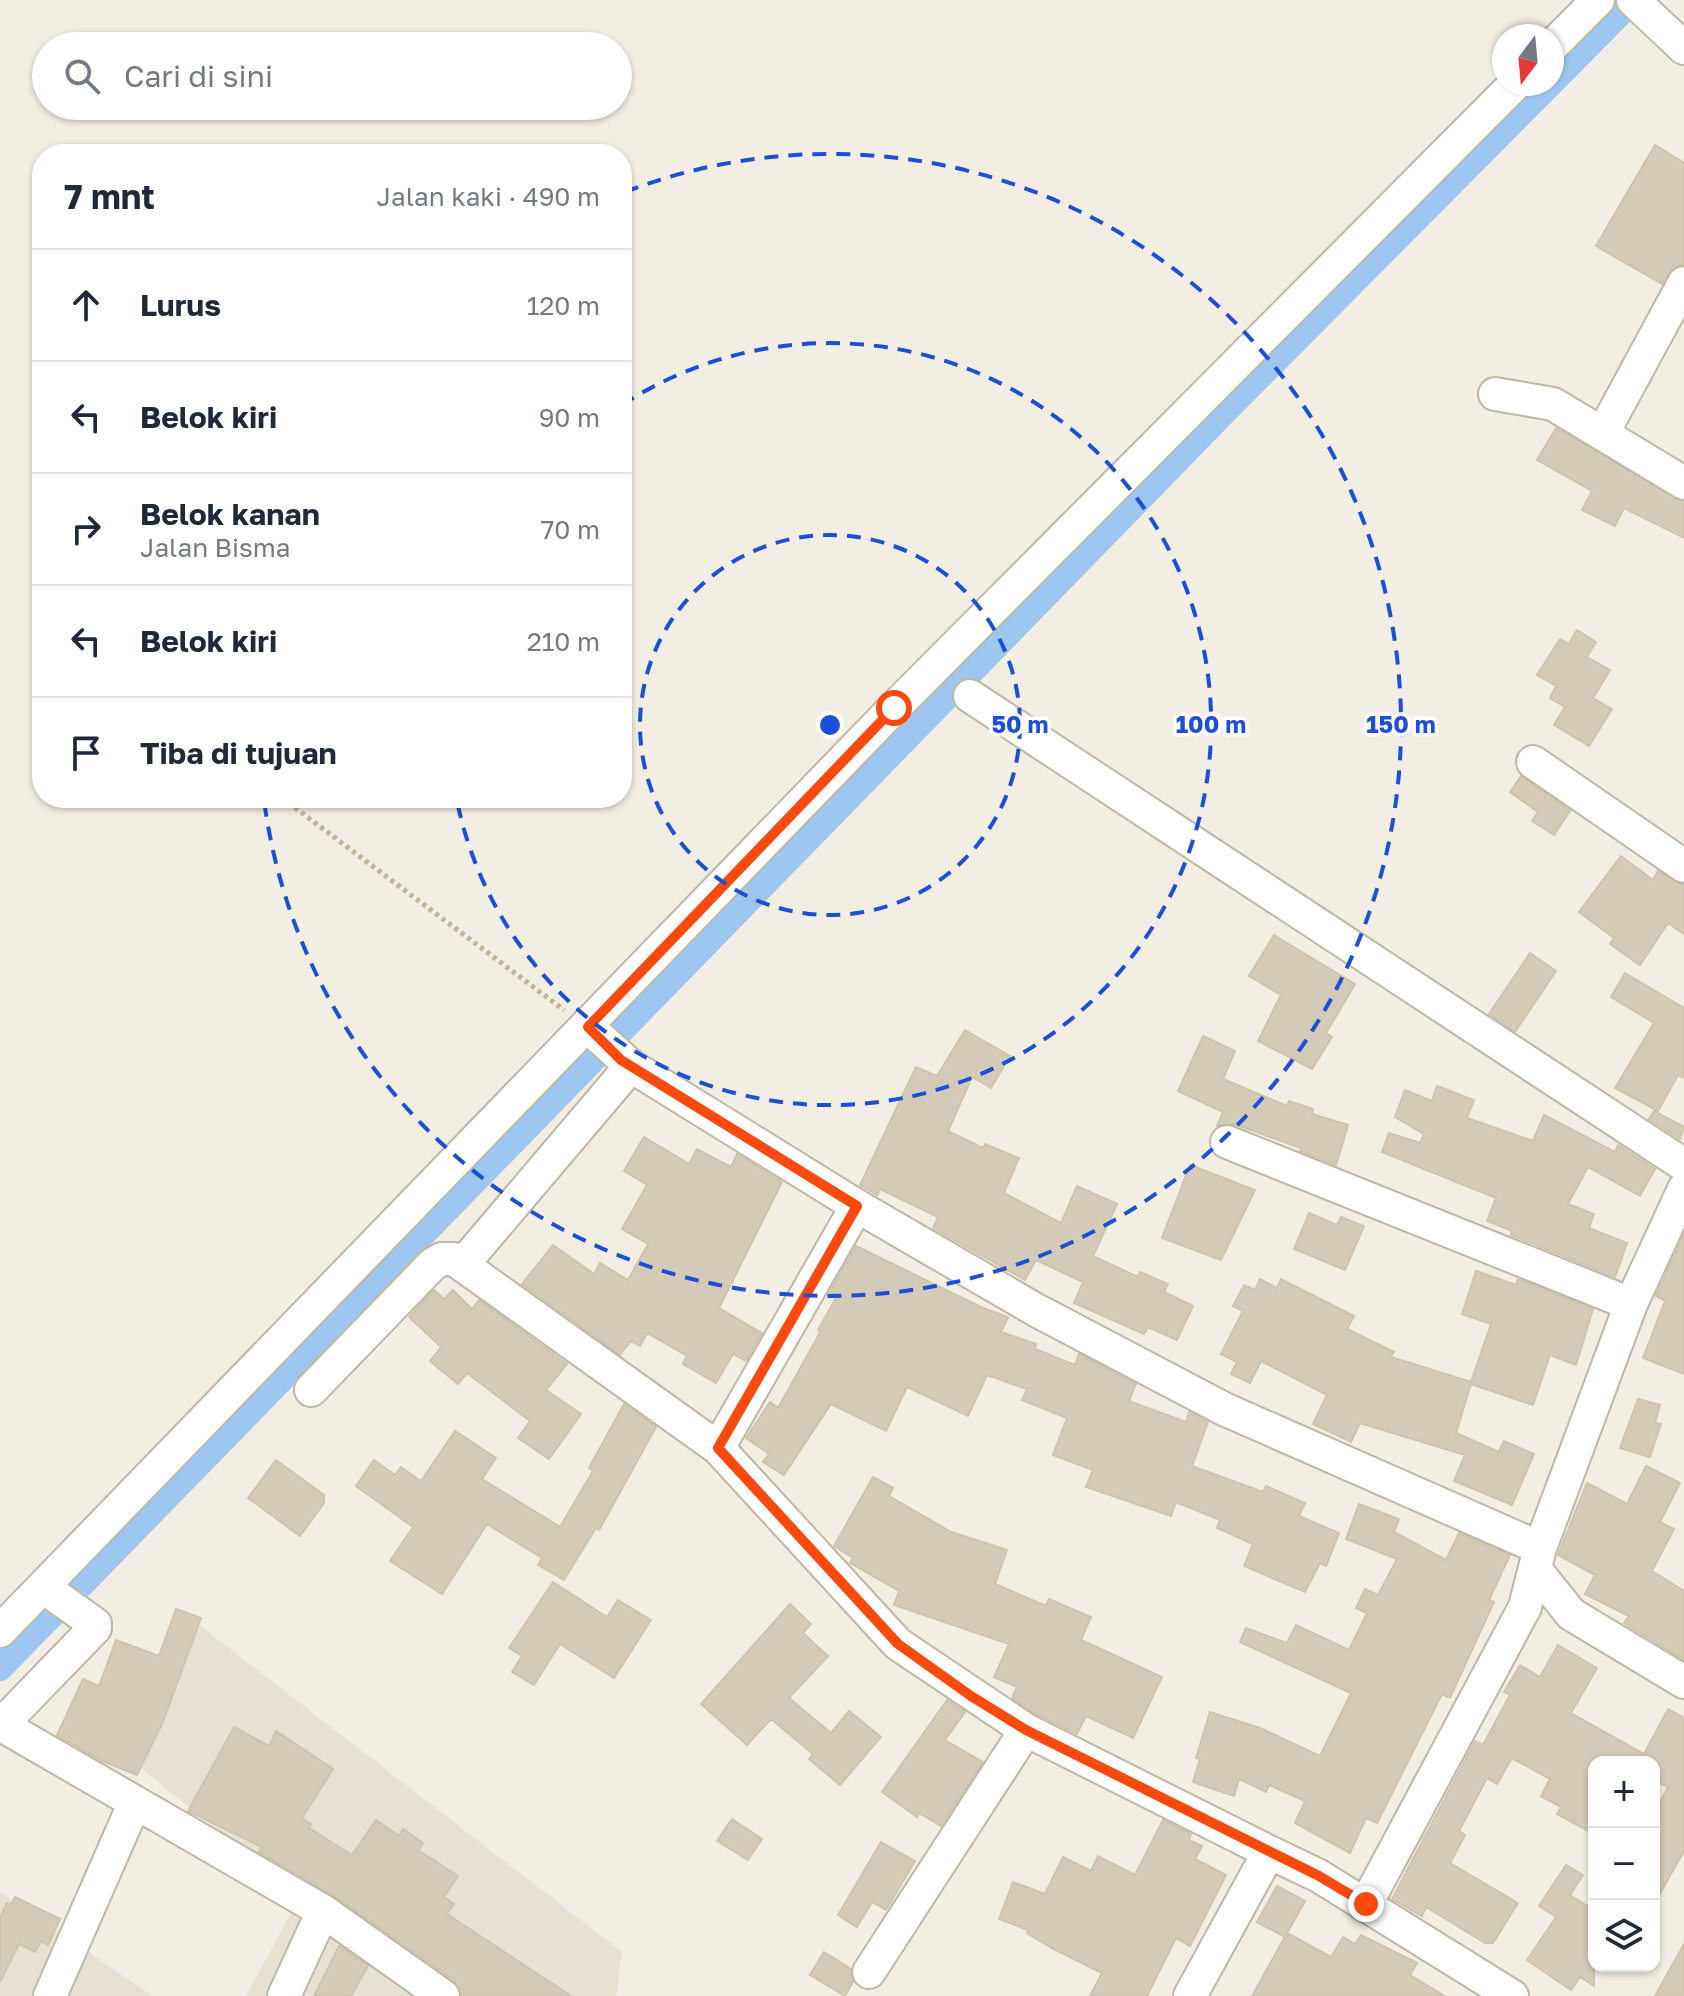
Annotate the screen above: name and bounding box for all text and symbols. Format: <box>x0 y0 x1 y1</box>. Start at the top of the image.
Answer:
north arrow <box>1492 24 1564 96</box>
search box <box>32 32 632 120</box>
icon: search <box>60 54 104 98</box>
text: Cari di sini <box>124 58 273 94</box>
text: 7 mnt <box>64 176 155 216</box>
text: Jalan kaki · 490 m <box>377 181 600 212</box>
icon: ahead <box>64 283 108 327</box>
text: Lurus <box>140 287 221 323</box>
text: 120 m <box>527 290 600 321</box>
icon: left <box>64 395 108 439</box>
text: Belok kiri <box>140 399 277 435</box>
text: 90 m <box>539 402 600 433</box>
text: Belok kanan <box>140 496 320 532</box>
icon: right <box>64 507 108 551</box>
text: 70 m <box>541 514 600 545</box>
text: Jalan Bisma <box>140 532 291 563</box>
icon: left <box>64 619 108 663</box>
text: Belok kiri <box>140 623 277 659</box>
text: 210 m <box>527 626 600 657</box>
route start <box>876 690 912 726</box>
text: 50 m <box>991 709 1049 738</box>
text: 100 m <box>1176 709 1246 738</box>
text: 150 m <box>1366 709 1436 738</box>
centre of rings <box>816 711 844 739</box>
icon: arrive <box>64 731 108 775</box>
text: Tiba di tujuan <box>140 735 337 771</box>
map controls <box>1588 1756 1660 1972</box>
button: + <box>1588 1756 1660 1828</box>
button: − <box>1588 1828 1660 1900</box>
route end <box>1348 1886 1384 1922</box>
button: layers <box>1588 1900 1660 1972</box>

